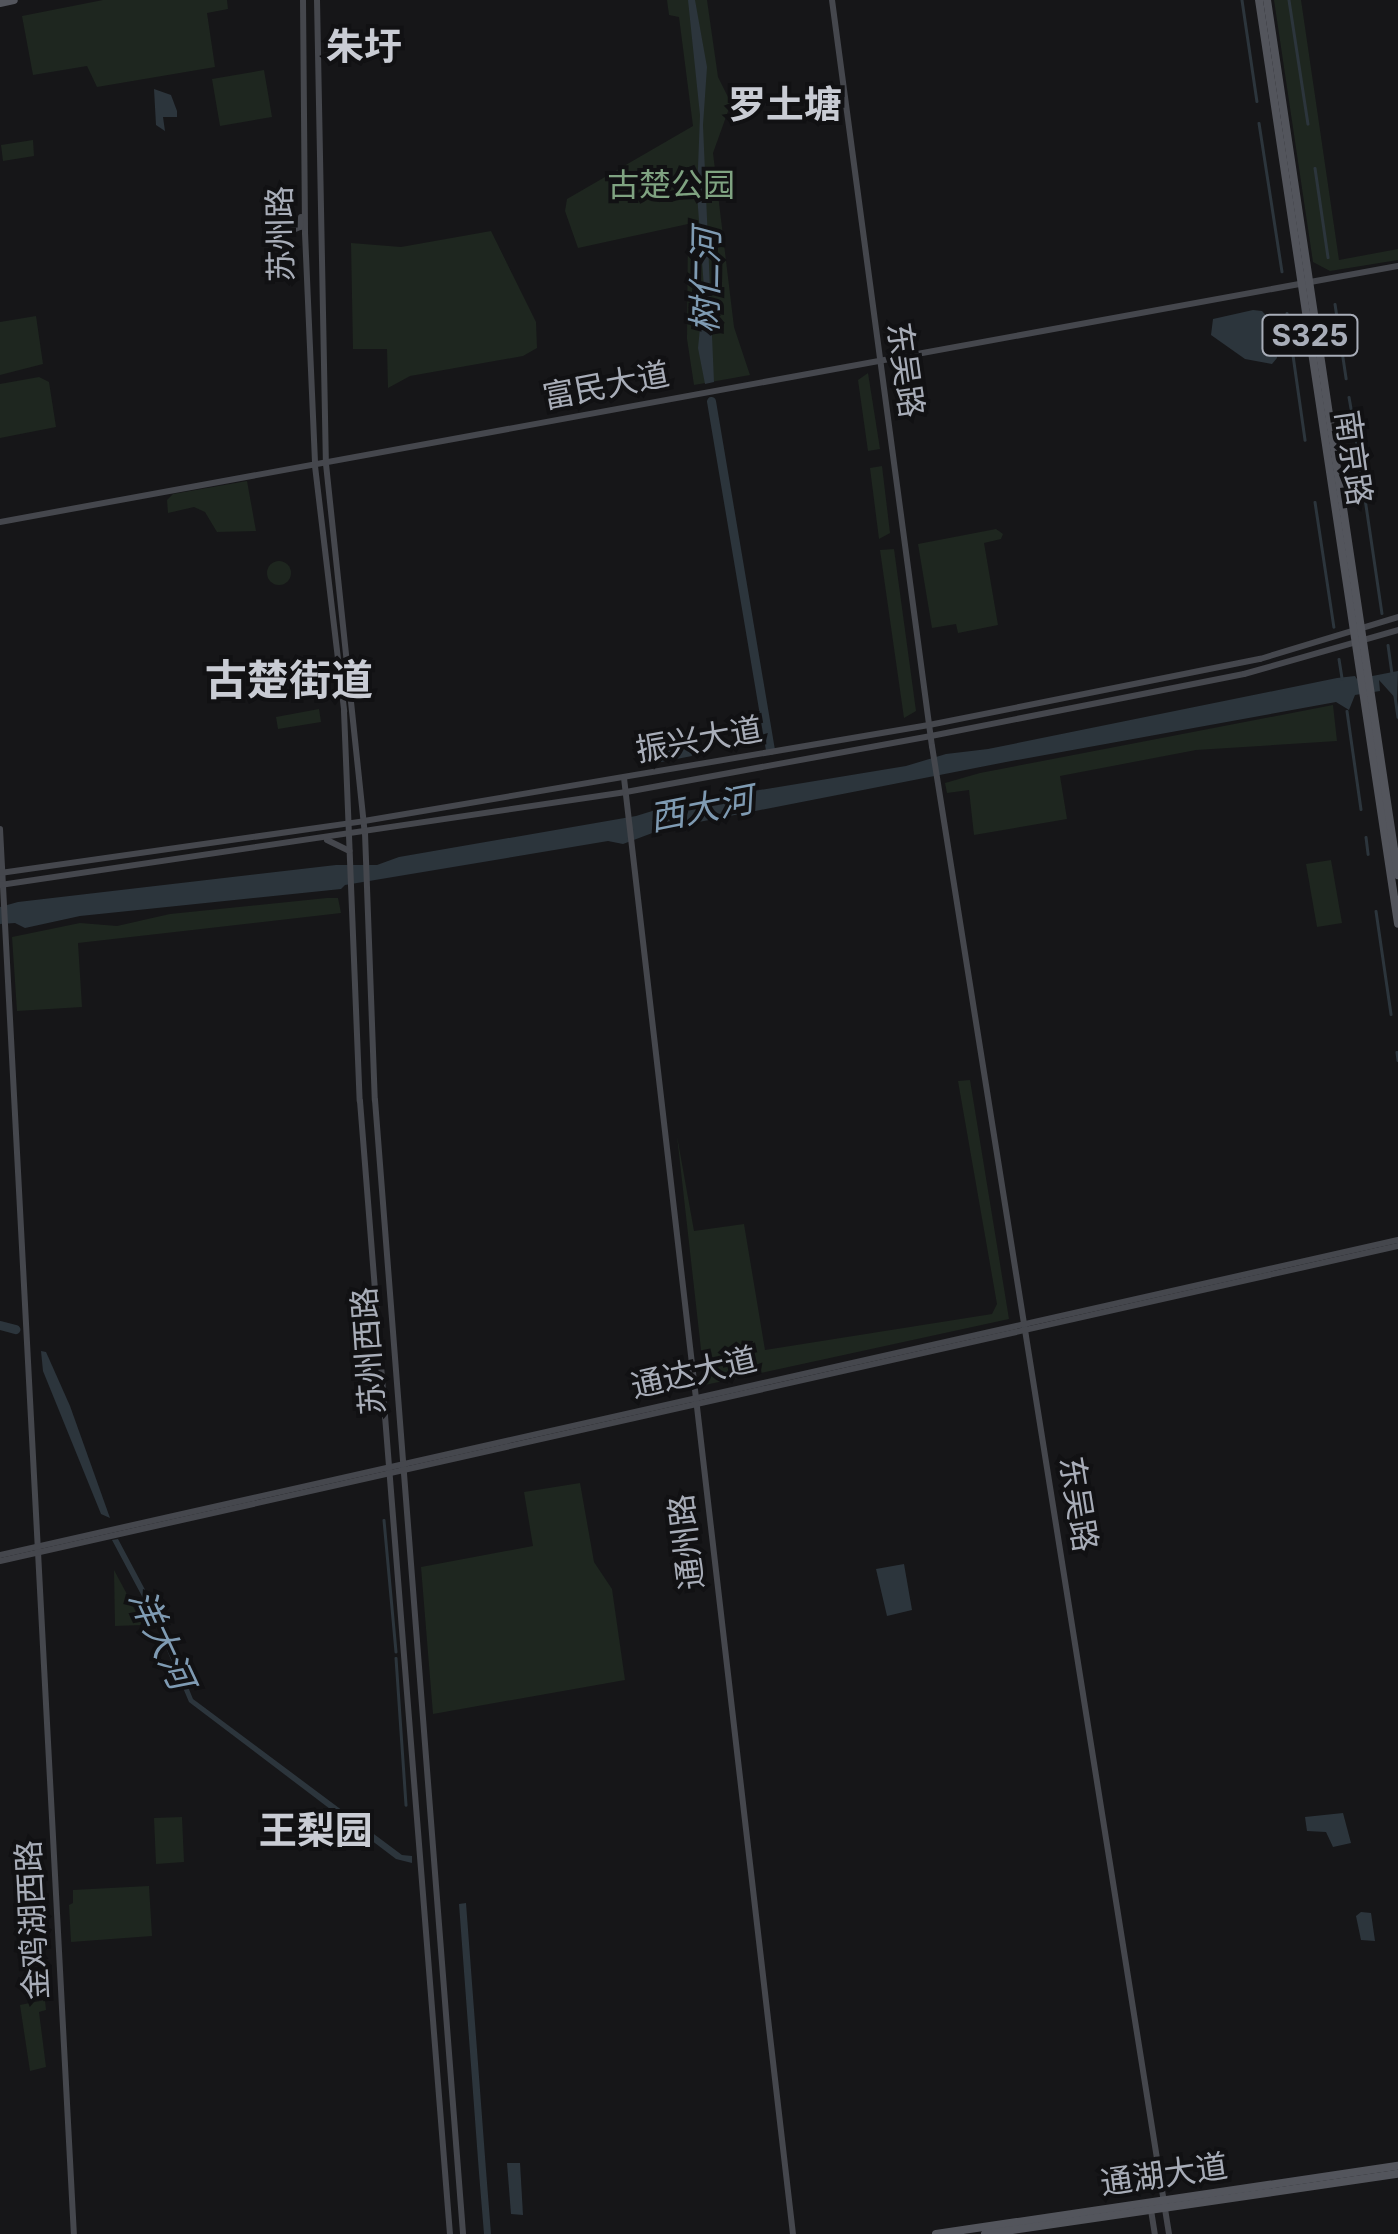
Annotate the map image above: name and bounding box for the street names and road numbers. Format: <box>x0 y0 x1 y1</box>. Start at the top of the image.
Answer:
street label: 苏州路 <box>261 186 301 282</box>
road number: S325 <box>1260 310 1360 360</box>
street label: 东吴路 <box>879 320 931 420</box>
street label: 富民大道 <box>540 355 672 417</box>
street label: 南京路 <box>1327 408 1379 508</box>
street label: 振兴大道 <box>633 710 765 770</box>
street label: 苏州西路 <box>345 1286 393 1416</box>
street label: 通达大道 <box>627 1340 761 1406</box>
street label: 东吴路 <box>1052 1454 1104 1554</box>
street label: 通州路 <box>662 1492 712 1592</box>
street label: 金鸡湖西路 <box>10 1839 56 2001</box>
street label: 通湖大道 <box>1098 2147 1230 2203</box>

